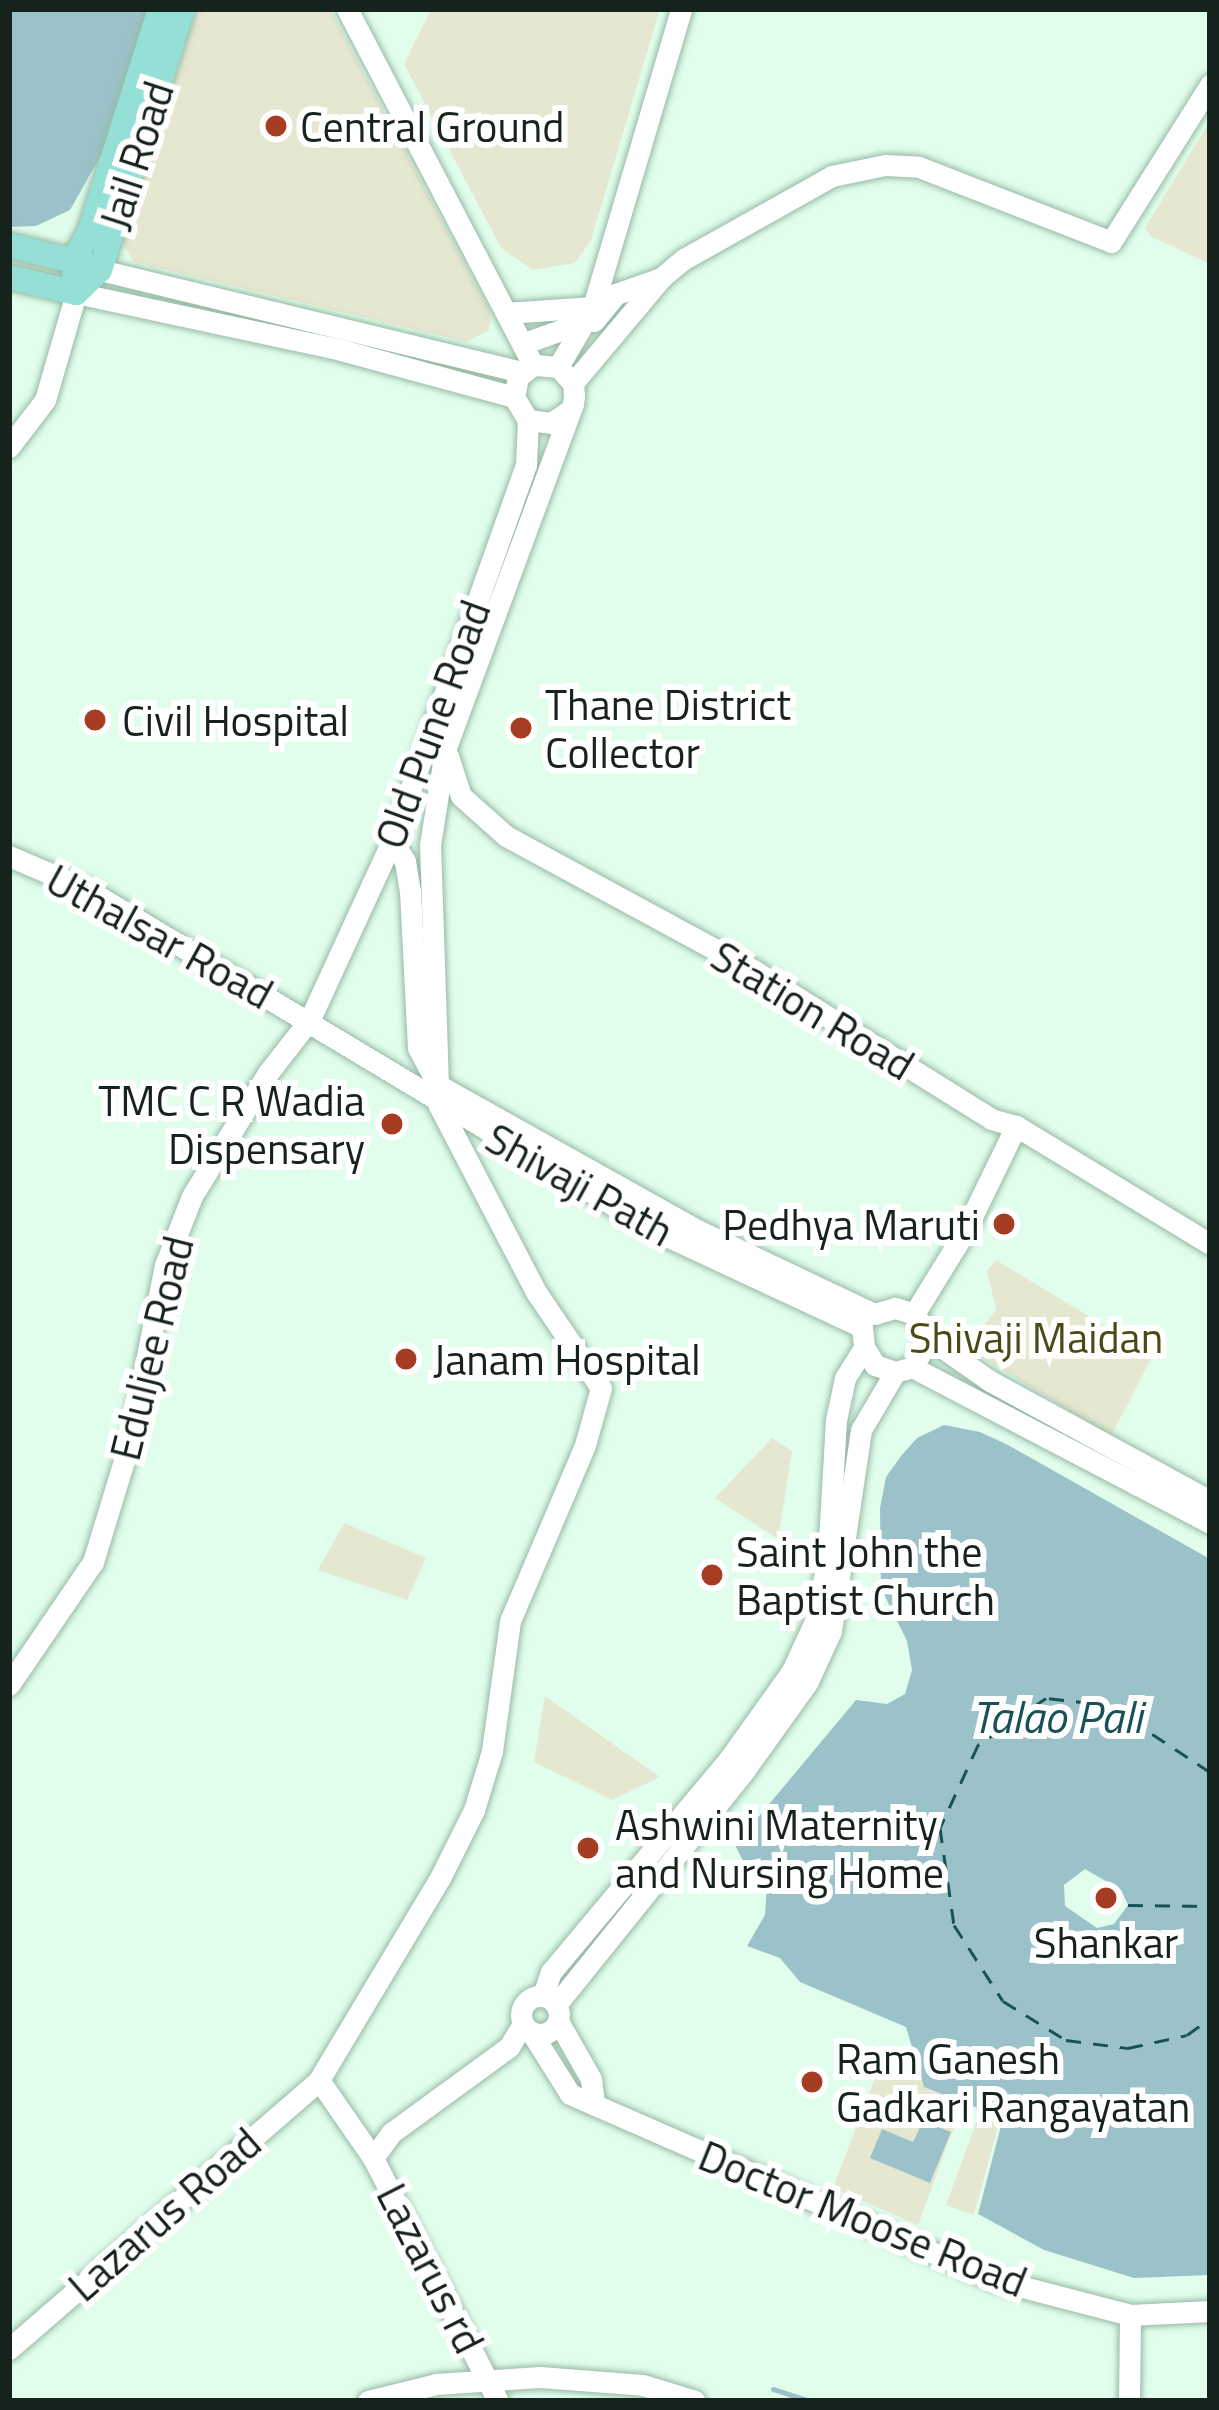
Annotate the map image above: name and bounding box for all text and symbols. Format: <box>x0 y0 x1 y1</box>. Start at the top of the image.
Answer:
street label: Jail Road <box>89 75 183 235</box>
place label: Central Ground <box>300 101 565 151</box>
marker: Central Ground <box>263 113 289 139</box>
street label: Old Pune Road <box>364 593 500 855</box>
place label: Thane District Collector <box>545 679 791 777</box>
place label: Civil Hospital <box>122 695 349 745</box>
marker: Civil Hospital <box>79 704 111 736</box>
marker: Thane District Collector <box>508 715 534 741</box>
street label: Uthalsar Road <box>38 853 282 1019</box>
street label: Station Road <box>703 930 923 1090</box>
place label: TMC C R Wadia Dispensary <box>98 1075 365 1174</box>
marker: TMC C R Wadia Dispensary <box>376 1108 408 1140</box>
street label: Shivaji Path <box>478 1112 682 1256</box>
place label: Pedhya Maruti <box>722 1199 980 1249</box>
marker: Pedhya Maruti <box>991 1211 1017 1237</box>
street label: Eduljee Road <box>99 1231 203 1465</box>
park label: Shivaji Maidan <box>909 1312 1163 1362</box>
place label: Janam Hospital <box>433 1334 701 1384</box>
marker: Janam Hospital <box>390 1343 422 1375</box>
place label: Saint John the Baptist Church <box>736 1526 995 1624</box>
marker: Saint John the Baptist Church <box>699 1562 725 1588</box>
water label: Talao Pali <box>972 1690 1142 1744</box>
place label: Ashwini Maternity and Nursing Home <box>615 1799 944 1898</box>
marker: Ashwini Maternity and Nursing Home <box>572 1832 604 1864</box>
marker: Shankar <box>1093 1885 1119 1911</box>
place label: Shankar <box>1034 1917 1178 1967</box>
place label: Ram Ganesh Gadkari Rangayatan <box>836 2033 1190 2132</box>
marker: Ram Ganesh Gadkari Rangayatan <box>799 2069 825 2095</box>
street label: Lazarus Road <box>58 2117 270 2311</box>
street label: Doctor Moose Road <box>692 2129 1034 2307</box>
street label: Lazarus rd <box>367 2175 495 2361</box>

